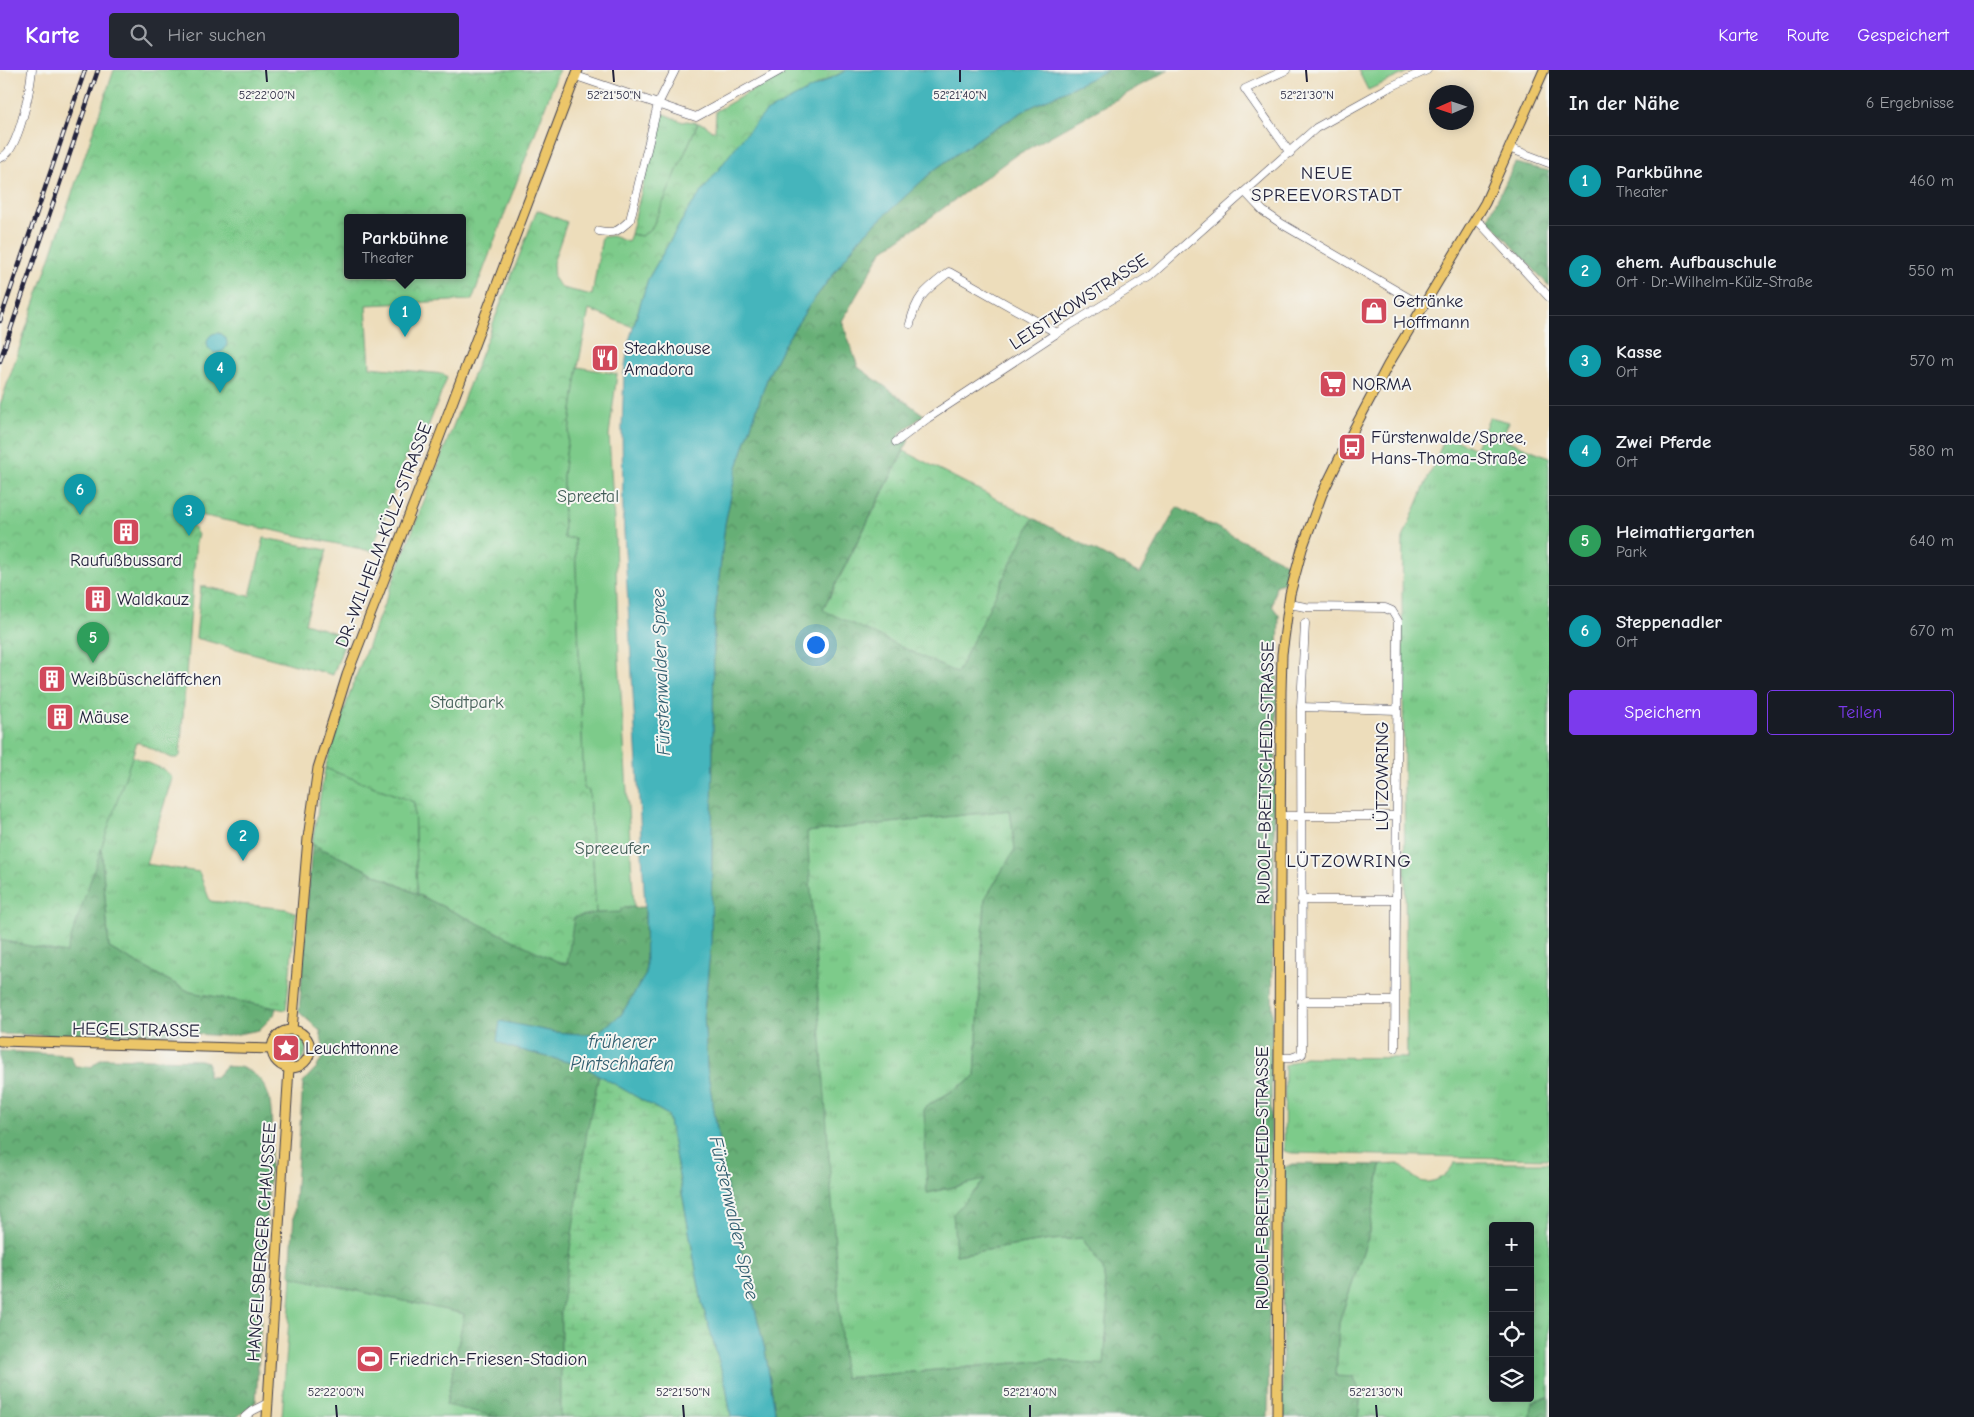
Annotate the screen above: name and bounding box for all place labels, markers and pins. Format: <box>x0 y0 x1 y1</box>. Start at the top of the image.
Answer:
place label: Getränke Hoffmann <box>1393 291 1470 333</box>
pin: 1 <box>389 296 421 337</box>
shop icon: Getränke Hoffmann <box>1359 296 1389 326</box>
place label: Steakhouse Amadora <box>624 338 710 380</box>
restaurant icon: Steakhouse Amadora <box>590 343 620 373</box>
pin: 4 <box>204 352 236 393</box>
supermarket icon: NORMA <box>1318 369 1348 399</box>
place label: NORMA <box>1352 374 1412 395</box>
place label: Fürstenwalde/Spree, Hans-Thoma-Straße <box>1371 427 1527 469</box>
bus stop icon: Fürstenwalde/Spree, Hans-Thoma-Straße <box>1337 432 1367 462</box>
pin: 6 <box>64 474 96 515</box>
pin: 3 <box>173 495 205 536</box>
building icon: Raufußbussard <box>111 517 141 547</box>
place label: Raufußbussard <box>70 550 182 571</box>
building icon: Waldkauz <box>83 584 113 614</box>
place label: Waldkauz <box>117 589 189 610</box>
pin: 5 <box>77 622 109 663</box>
building icon: Weißbüscheläffchen <box>37 664 67 694</box>
place label: Weißbüscheläffchen <box>71 669 221 690</box>
building icon: Mäuse <box>45 702 75 732</box>
place label: Mäuse <box>79 707 129 728</box>
pin: 2 <box>227 820 259 861</box>
place icon: Leuchttonne <box>271 1033 301 1063</box>
place label: Leuchttonne <box>305 1038 398 1059</box>
sports icon: Friedrich-Friesen-Stadion <box>355 1344 385 1374</box>
place label: Friedrich-Friesen-Stadion <box>389 1349 587 1370</box>

